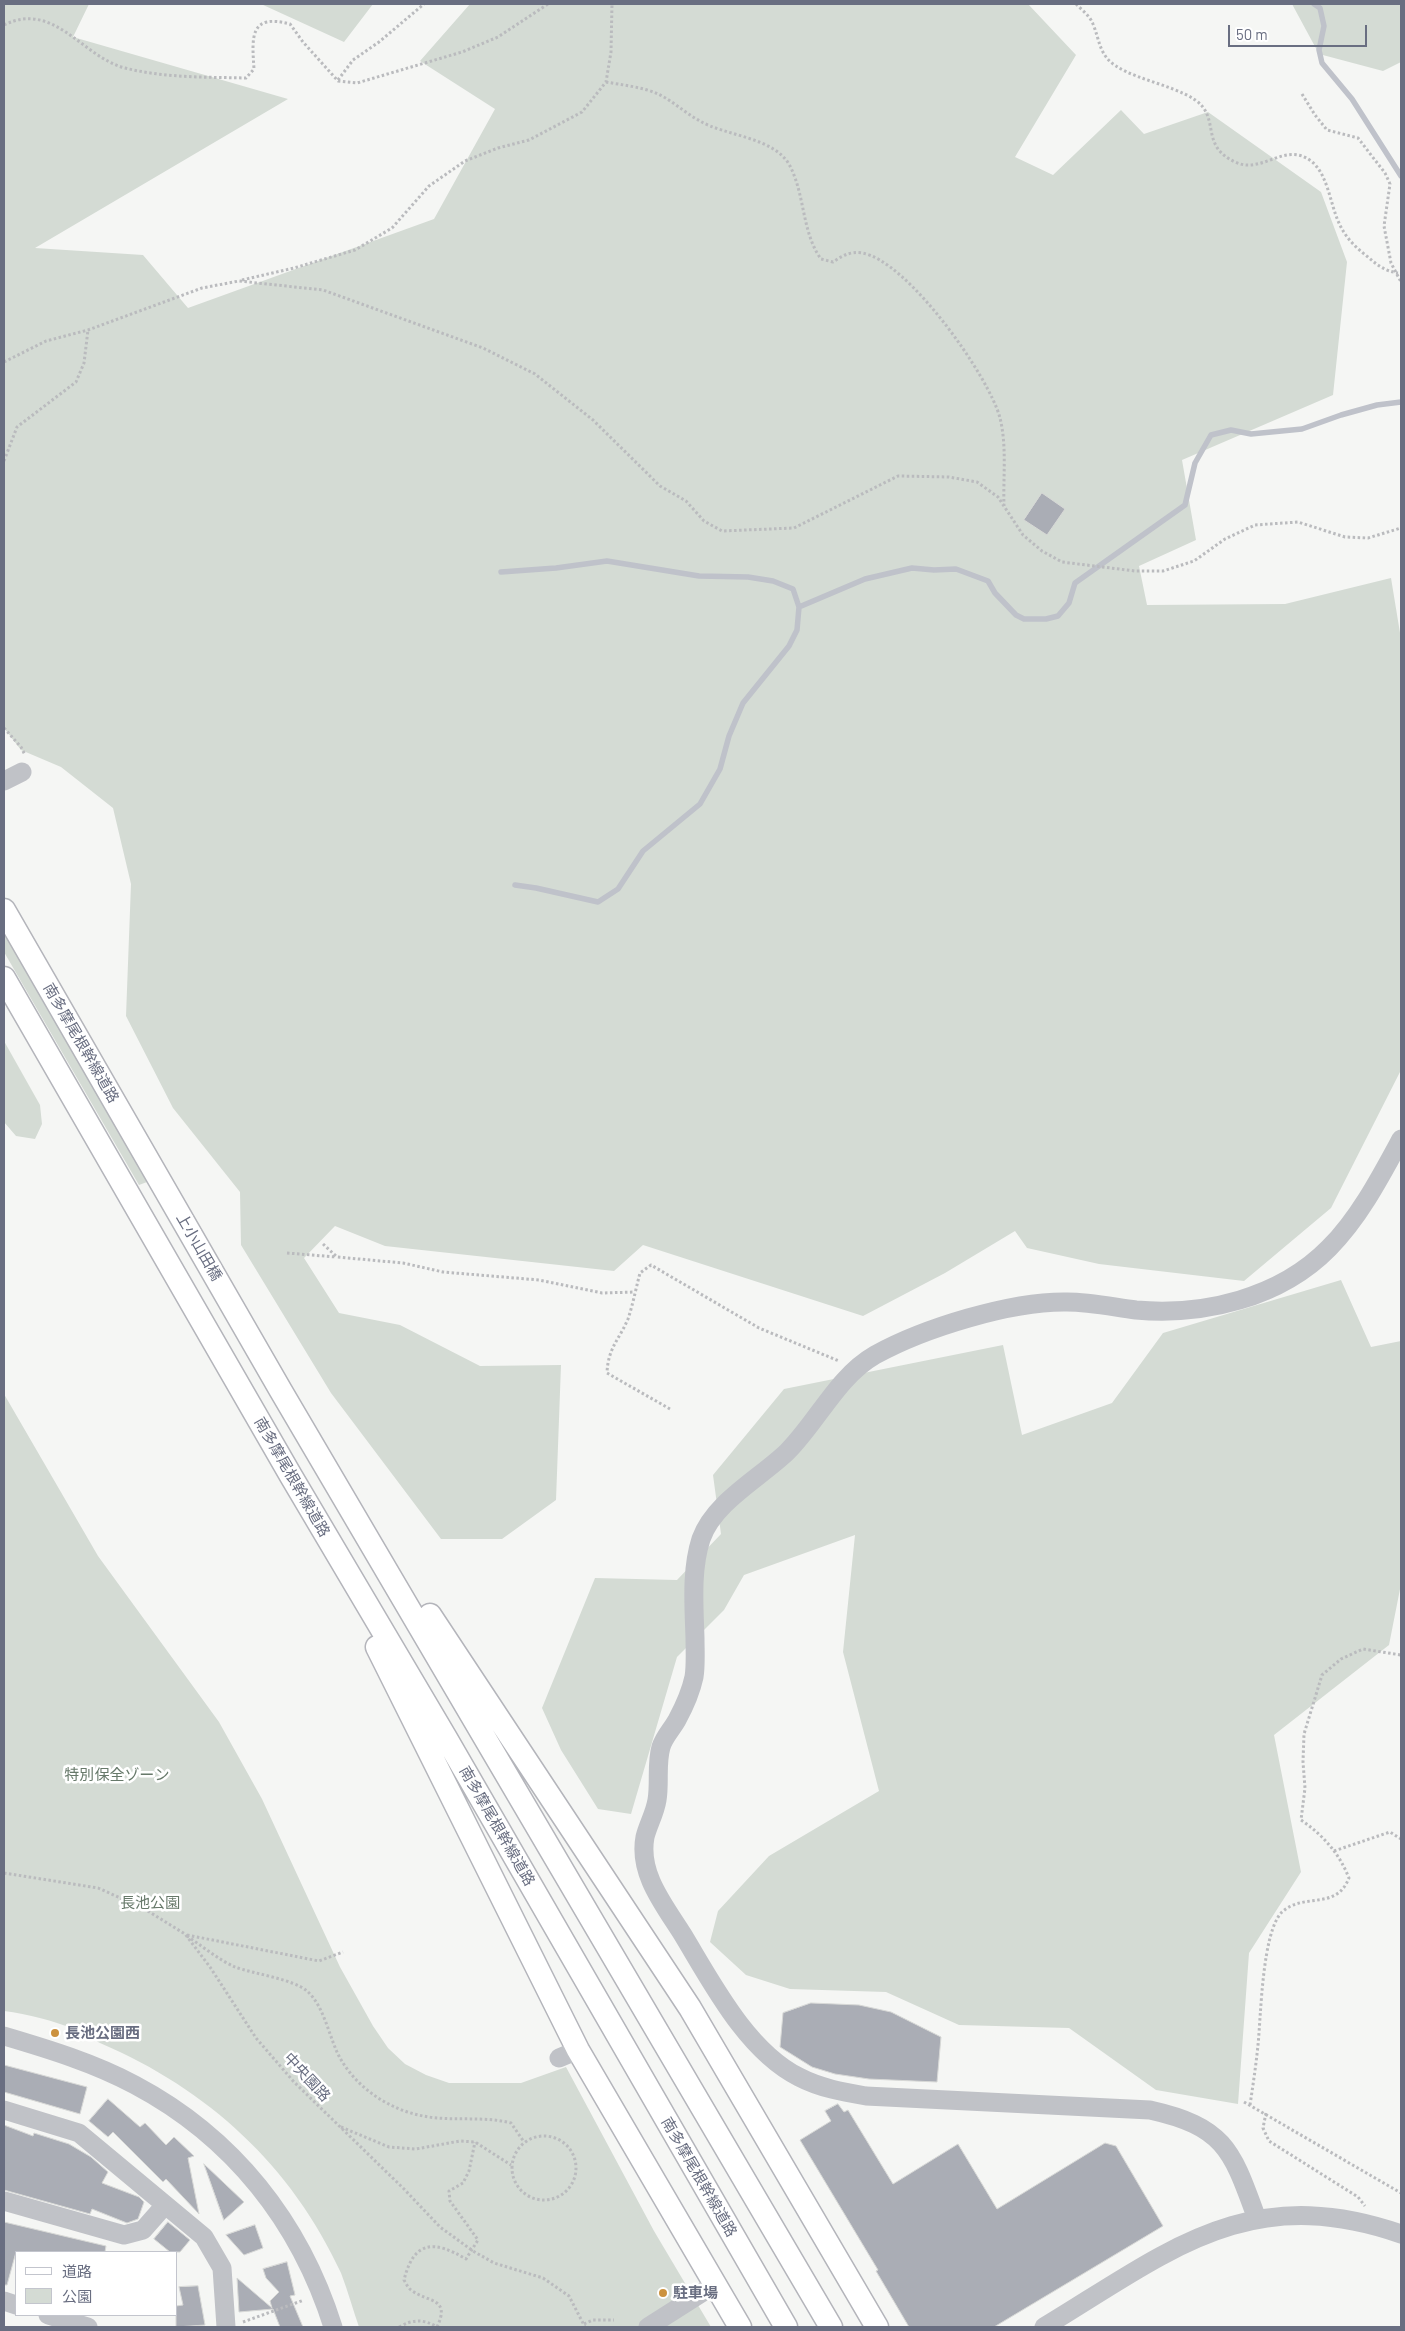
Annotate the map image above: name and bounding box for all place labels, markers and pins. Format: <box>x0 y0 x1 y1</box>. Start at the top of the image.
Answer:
place label: 長池公園西 <box>65 2024 140 2042</box>
marker: 長池公園西 <box>49 2027 61 2039</box>
place label: 駐車場 <box>673 2284 718 2302</box>
marker: 駐車場 <box>657 2287 669 2299</box>

